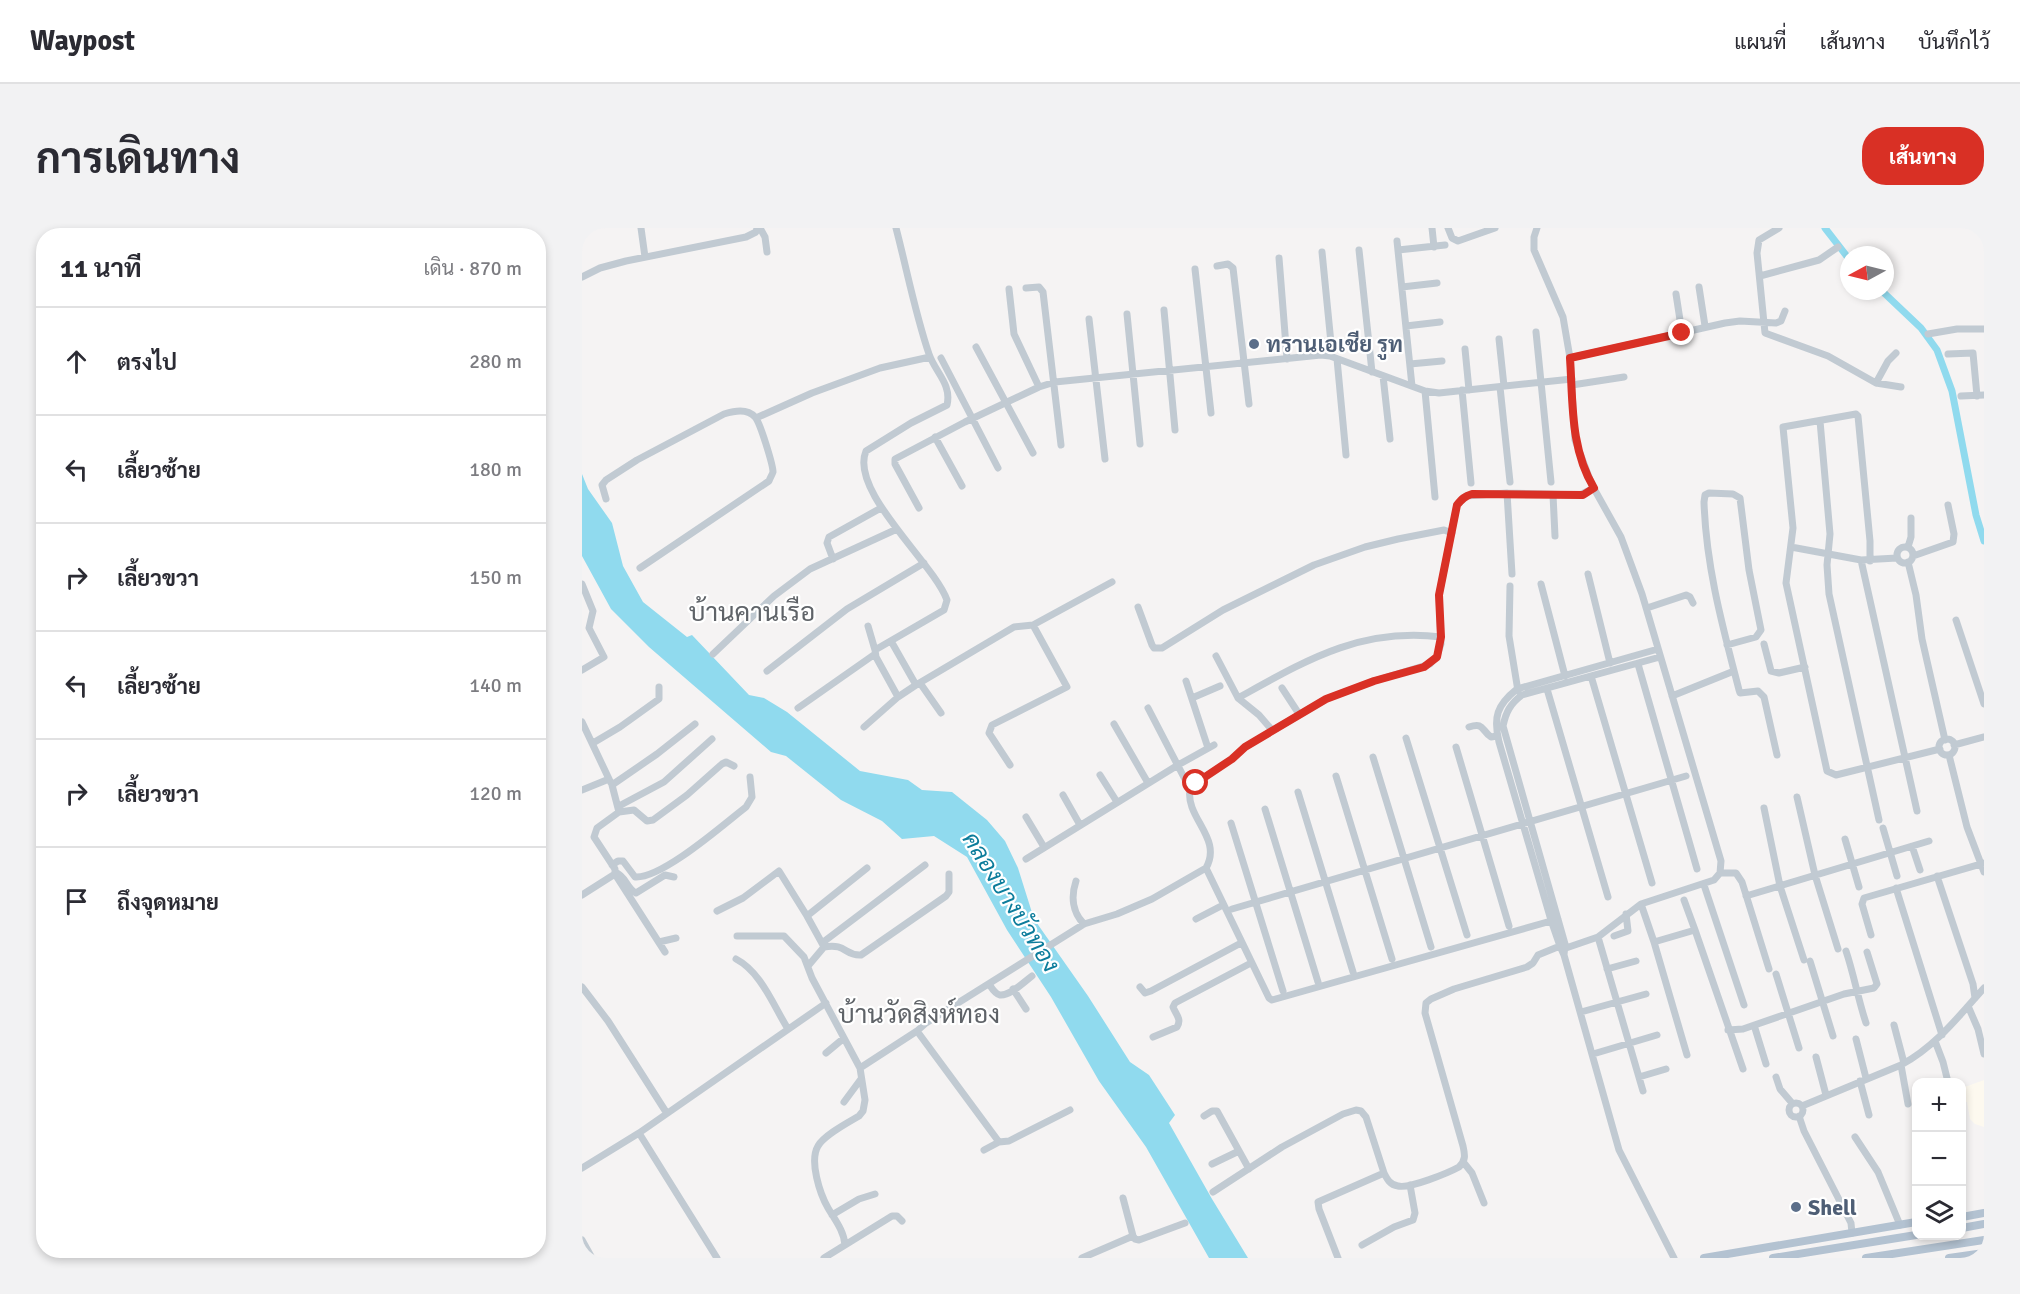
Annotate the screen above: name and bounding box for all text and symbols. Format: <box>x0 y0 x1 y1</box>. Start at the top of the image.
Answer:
text: Waypost <box>30 24 135 58</box>
text: แผนที่ <box>1734 29 1787 55</box>
text: เส้นทาง <box>1820 29 1885 55</box>
text: บันทึกไว้ <box>1918 29 1990 55</box>
button: เส้นทาง <box>1862 127 1984 185</box>
text: การเดินทาง <box>36 134 240 185</box>
north arrow <box>1840 246 1894 300</box>
text: 11 นาที <box>60 253 142 285</box>
text: เดิน · 870 m <box>424 256 522 281</box>
route end <box>1668 319 1694 345</box>
place label: ทรานเอเชีย รูท <box>1266 330 1403 360</box>
marker: ทรานเอเชีย รูท <box>1247 337 1261 351</box>
icon: ahead <box>60 345 93 378</box>
text: ตรงไป <box>117 349 177 376</box>
text: 280 m <box>469 349 522 374</box>
icon: left <box>60 453 93 486</box>
text: เลี้ยวซ้าย <box>117 457 201 484</box>
text: 180 m <box>469 457 522 482</box>
icon: right <box>60 561 93 594</box>
text: เลี้ยวขวา <box>117 565 199 592</box>
text: 150 m <box>469 565 522 590</box>
district label: บ้านคานเรือ <box>689 596 815 629</box>
icon: left <box>60 669 93 702</box>
text: เลี้ยวซ้าย <box>117 673 201 700</box>
text: 140 m <box>469 673 522 698</box>
route start <box>1182 769 1208 795</box>
icon: right <box>60 777 93 810</box>
text: เลี้ยวขวา <box>117 781 199 808</box>
text: 120 m <box>469 781 522 806</box>
water label: คลองบางบัวทอง <box>956 826 1066 978</box>
icon: arrive <box>60 885 93 918</box>
text: ถึงจุดหมาย <box>117 889 219 916</box>
district label: บ้านวัดสิงห์ทอง <box>838 997 1000 1031</box>
map controls <box>1912 1078 1966 1240</box>
button: + <box>1912 1078 1966 1132</box>
button: − <box>1912 1132 1966 1186</box>
button: layers <box>1912 1186 1966 1240</box>
place label: Shell <box>1808 1194 1857 1221</box>
marker: Shell <box>1789 1200 1803 1214</box>

